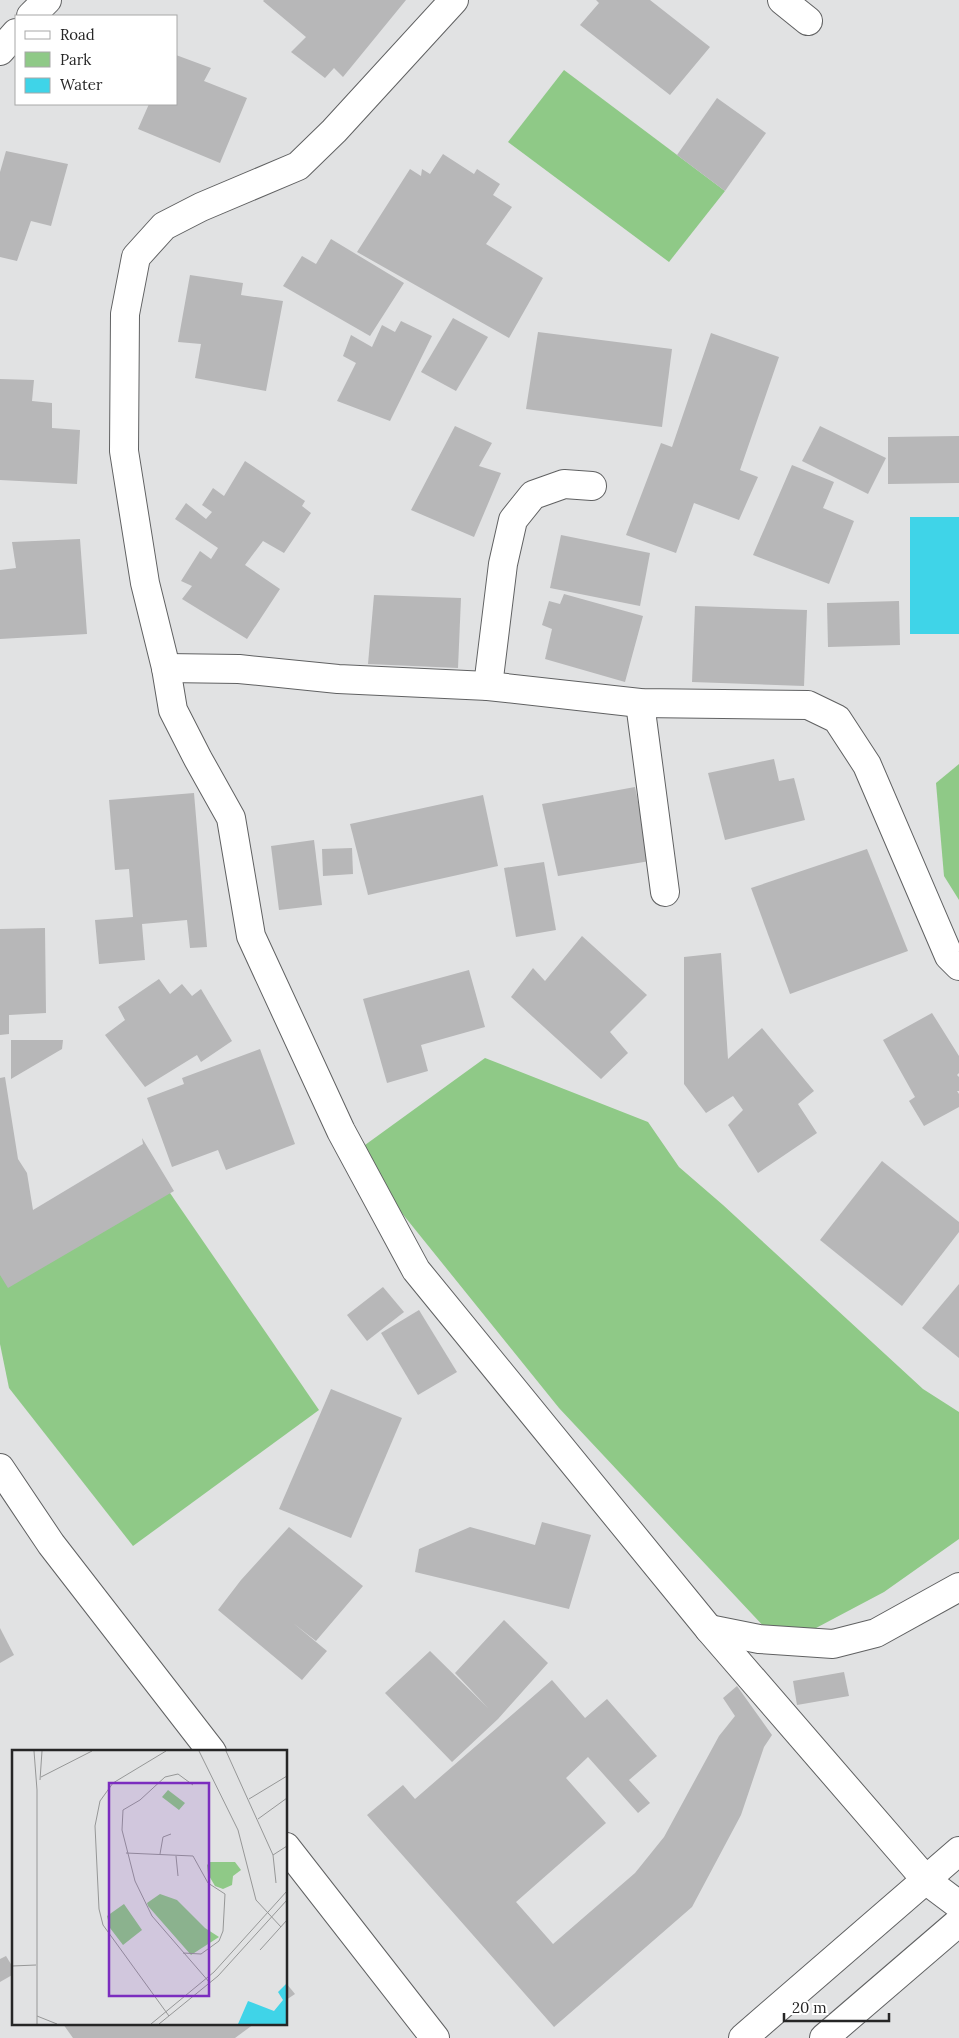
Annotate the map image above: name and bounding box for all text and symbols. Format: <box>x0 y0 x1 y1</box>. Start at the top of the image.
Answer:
legend <box>15 15 178 105</box>
text: Road <box>60 25 95 44</box>
text: Park <box>60 50 91 69</box>
text: Water <box>60 75 103 94</box>
inset map <box>12 1750 288 2026</box>
scale bar <box>784 1990 889 2022</box>
text: 20 m <box>792 1998 827 2017</box>

